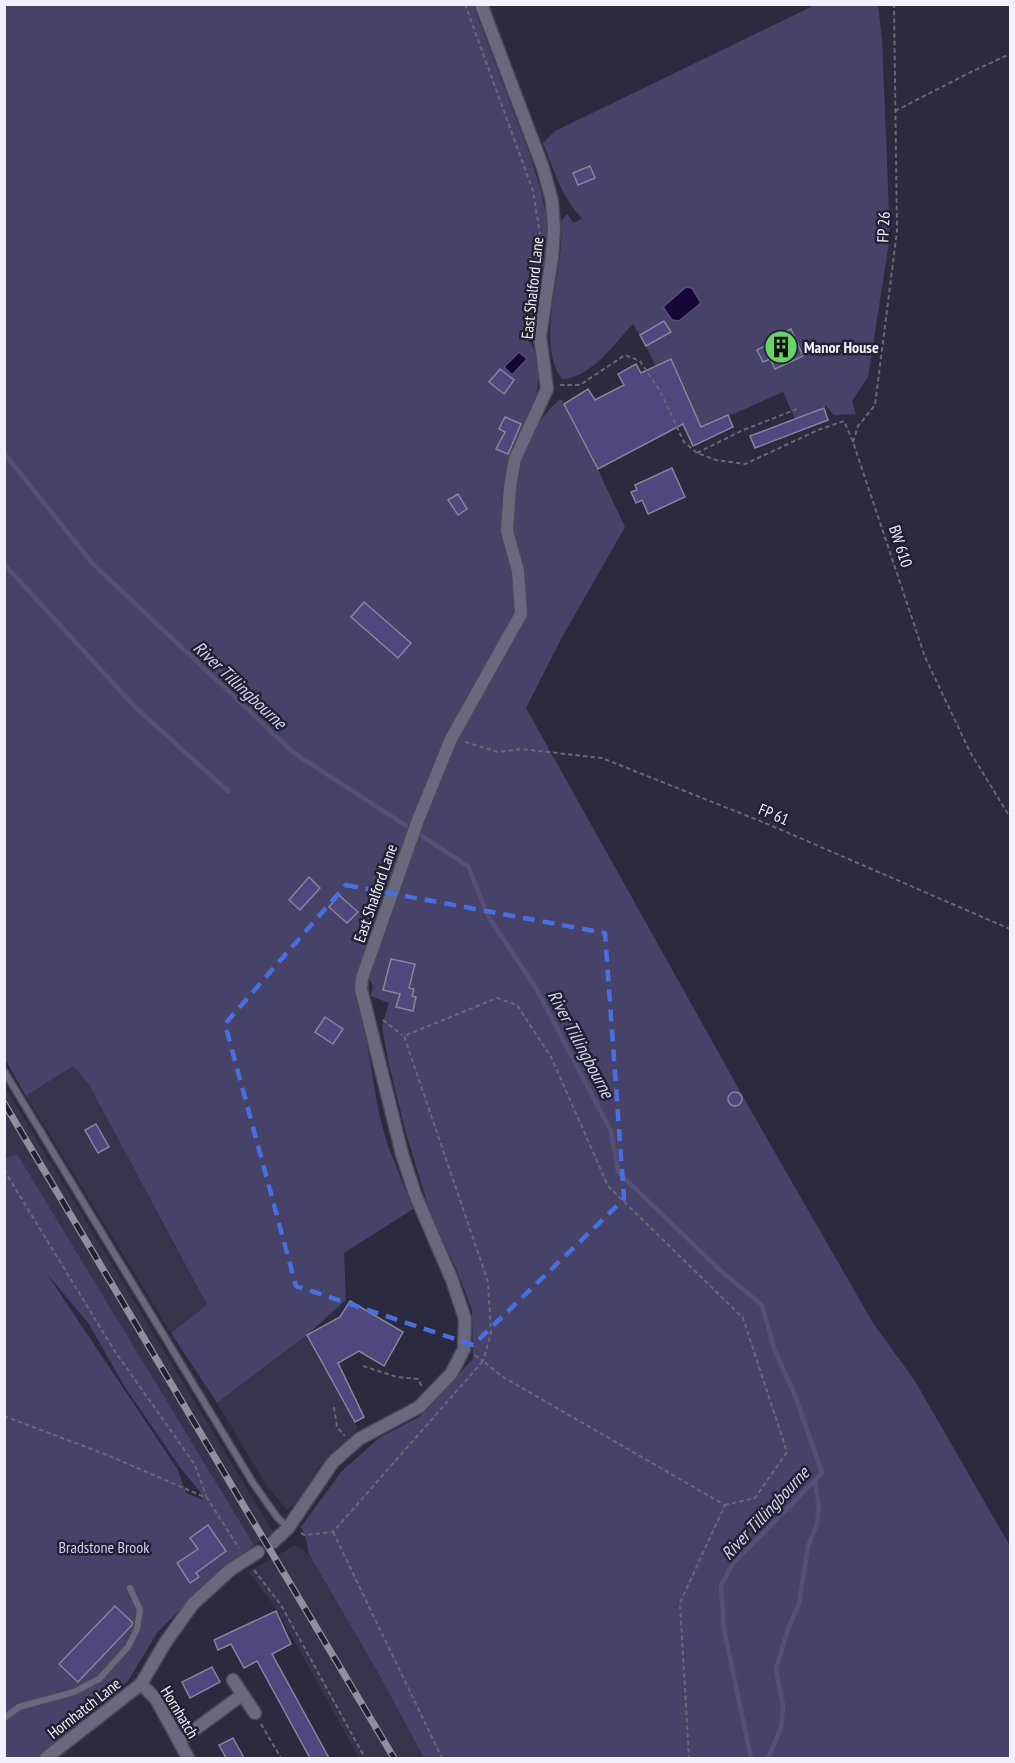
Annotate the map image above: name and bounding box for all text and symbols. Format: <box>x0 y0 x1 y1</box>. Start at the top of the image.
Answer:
street label: FP 26 <box>872 211 894 243</box>
street label: East Shalford Lane <box>517 236 547 340</box>
building icon: Manor House <box>763 329 799 365</box>
place label: Manor House <box>804 337 879 357</box>
street label: BW 610 <box>885 522 917 570</box>
water label: River Tillingbourne <box>189 636 292 735</box>
street label: FP 61 <box>756 799 792 829</box>
street label: East Shalford Lane <box>349 841 401 945</box>
water label: River Tillingbourne <box>543 986 620 1103</box>
water label: River Tillingbourne <box>716 1461 815 1564</box>
park label: Bradstone Brook <box>59 1537 150 1557</box>
street label: Hornhatch Lane <box>43 1673 125 1743</box>
street label: Hornhatch <box>157 1682 203 1742</box>

